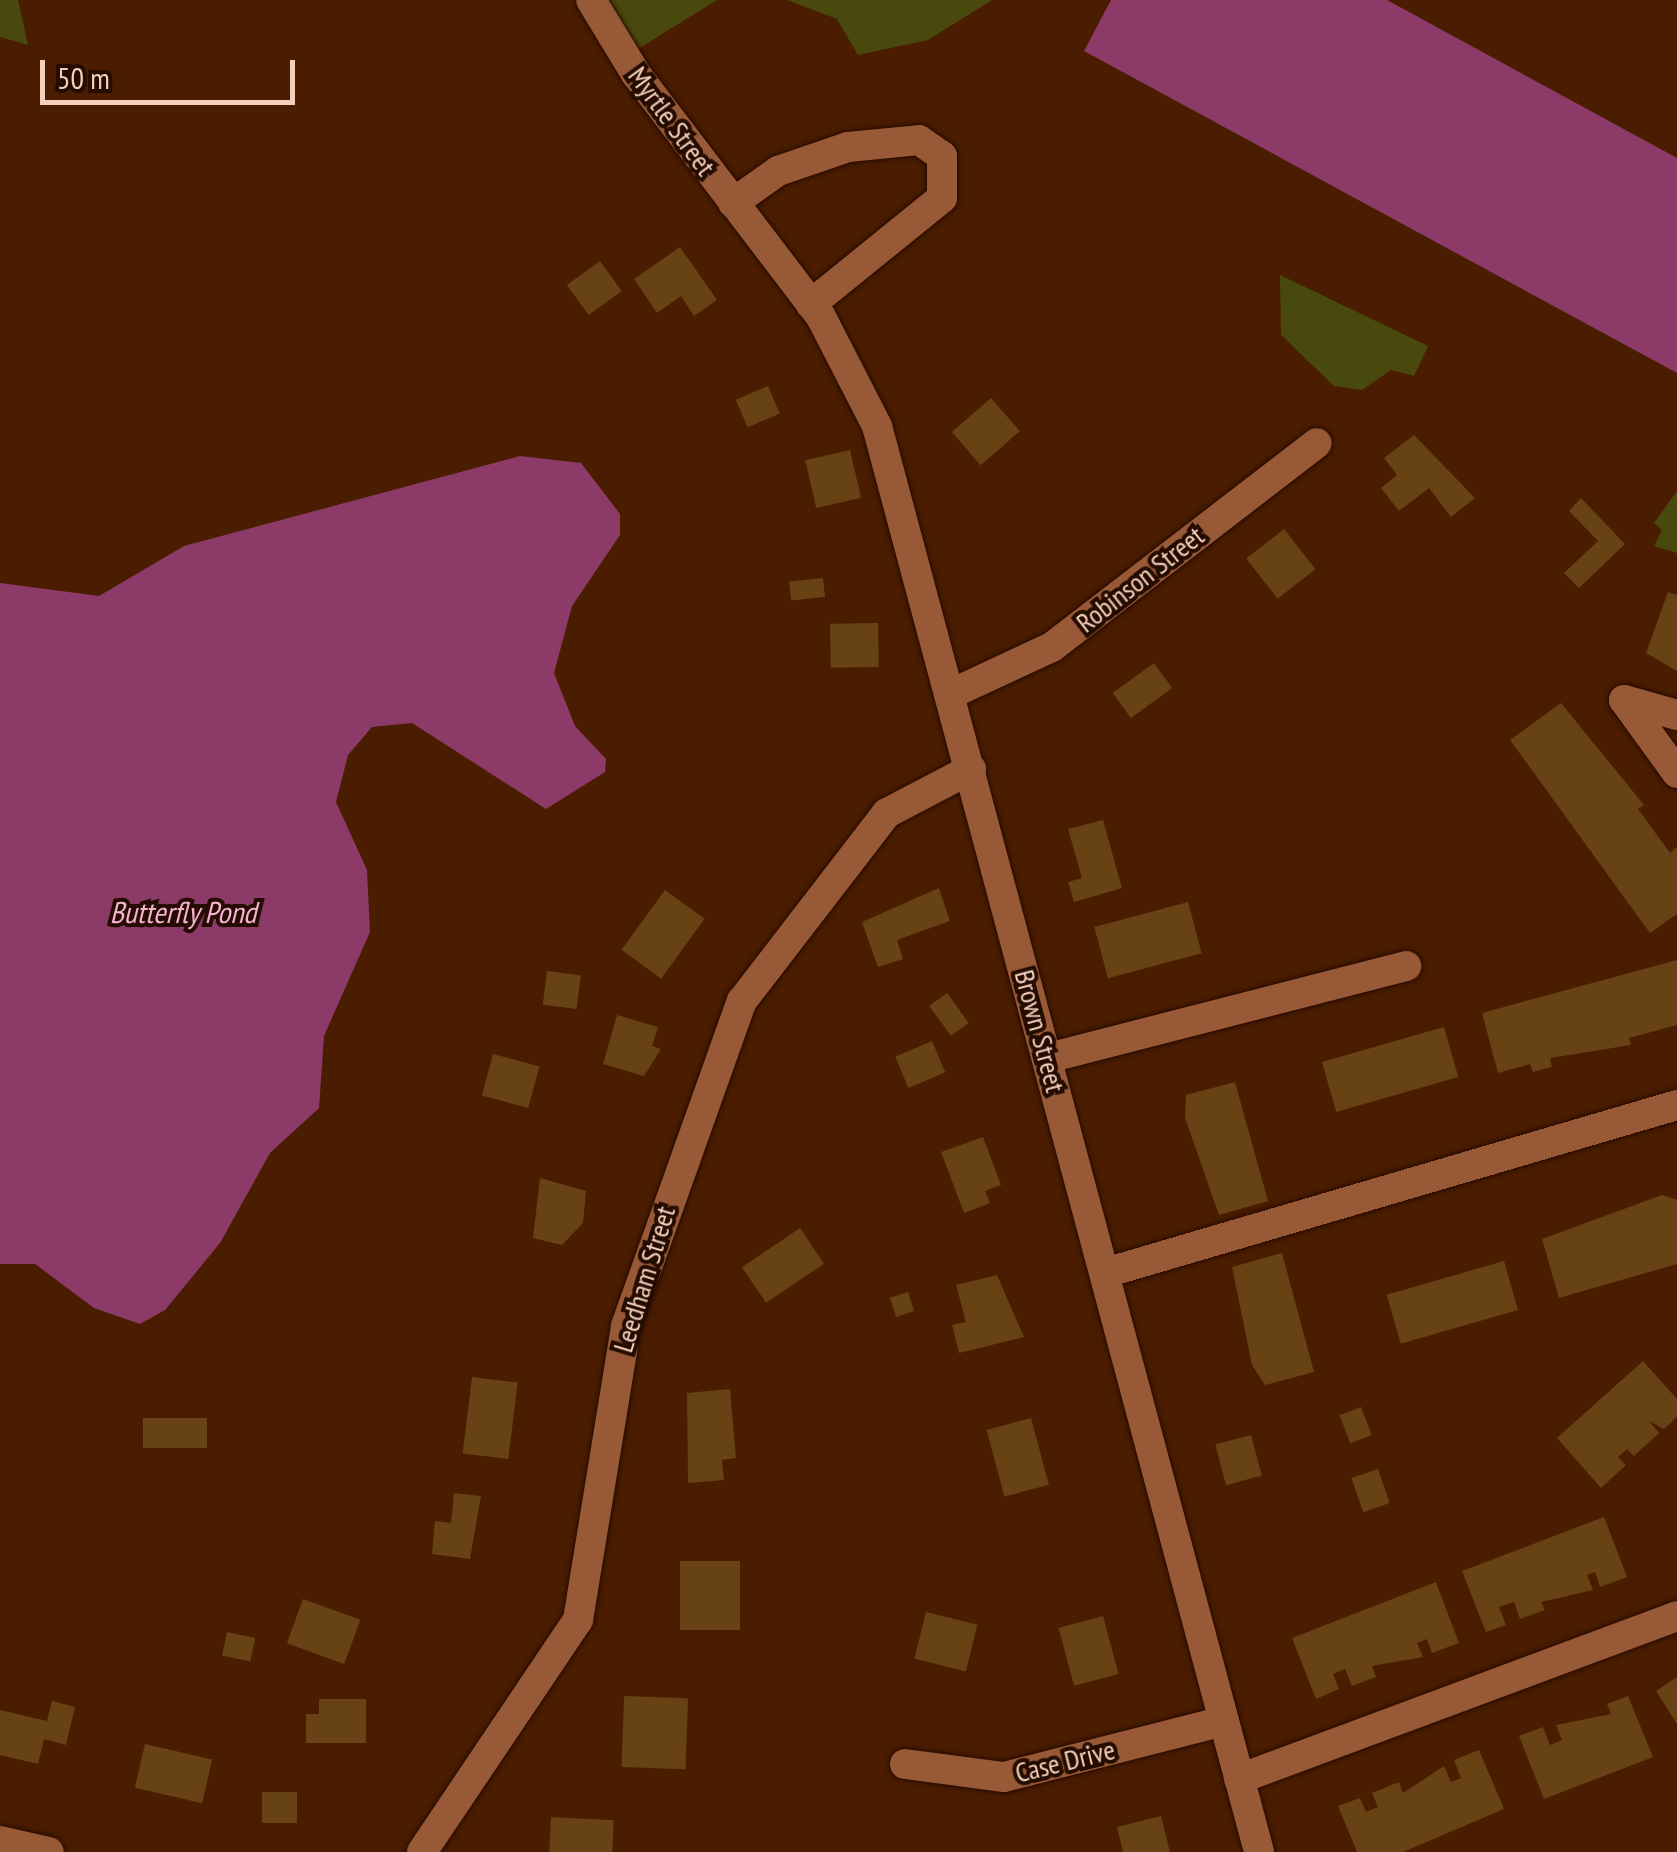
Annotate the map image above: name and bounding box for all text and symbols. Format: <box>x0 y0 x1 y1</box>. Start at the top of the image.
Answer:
scale bar <box>45 40 300 102</box>
text: 50 m <box>57 58 110 97</box>
street label: Myrtle Street <box>621 60 723 182</box>
street label: Robinson Street <box>1069 519 1211 639</box>
water label: Butterfly Pond <box>109 894 257 930</box>
street label: Brown Street <box>1008 966 1072 1096</box>
street label: Leedham Street <box>606 1202 682 1356</box>
street label: Case Drive <box>1012 1732 1118 1790</box>

